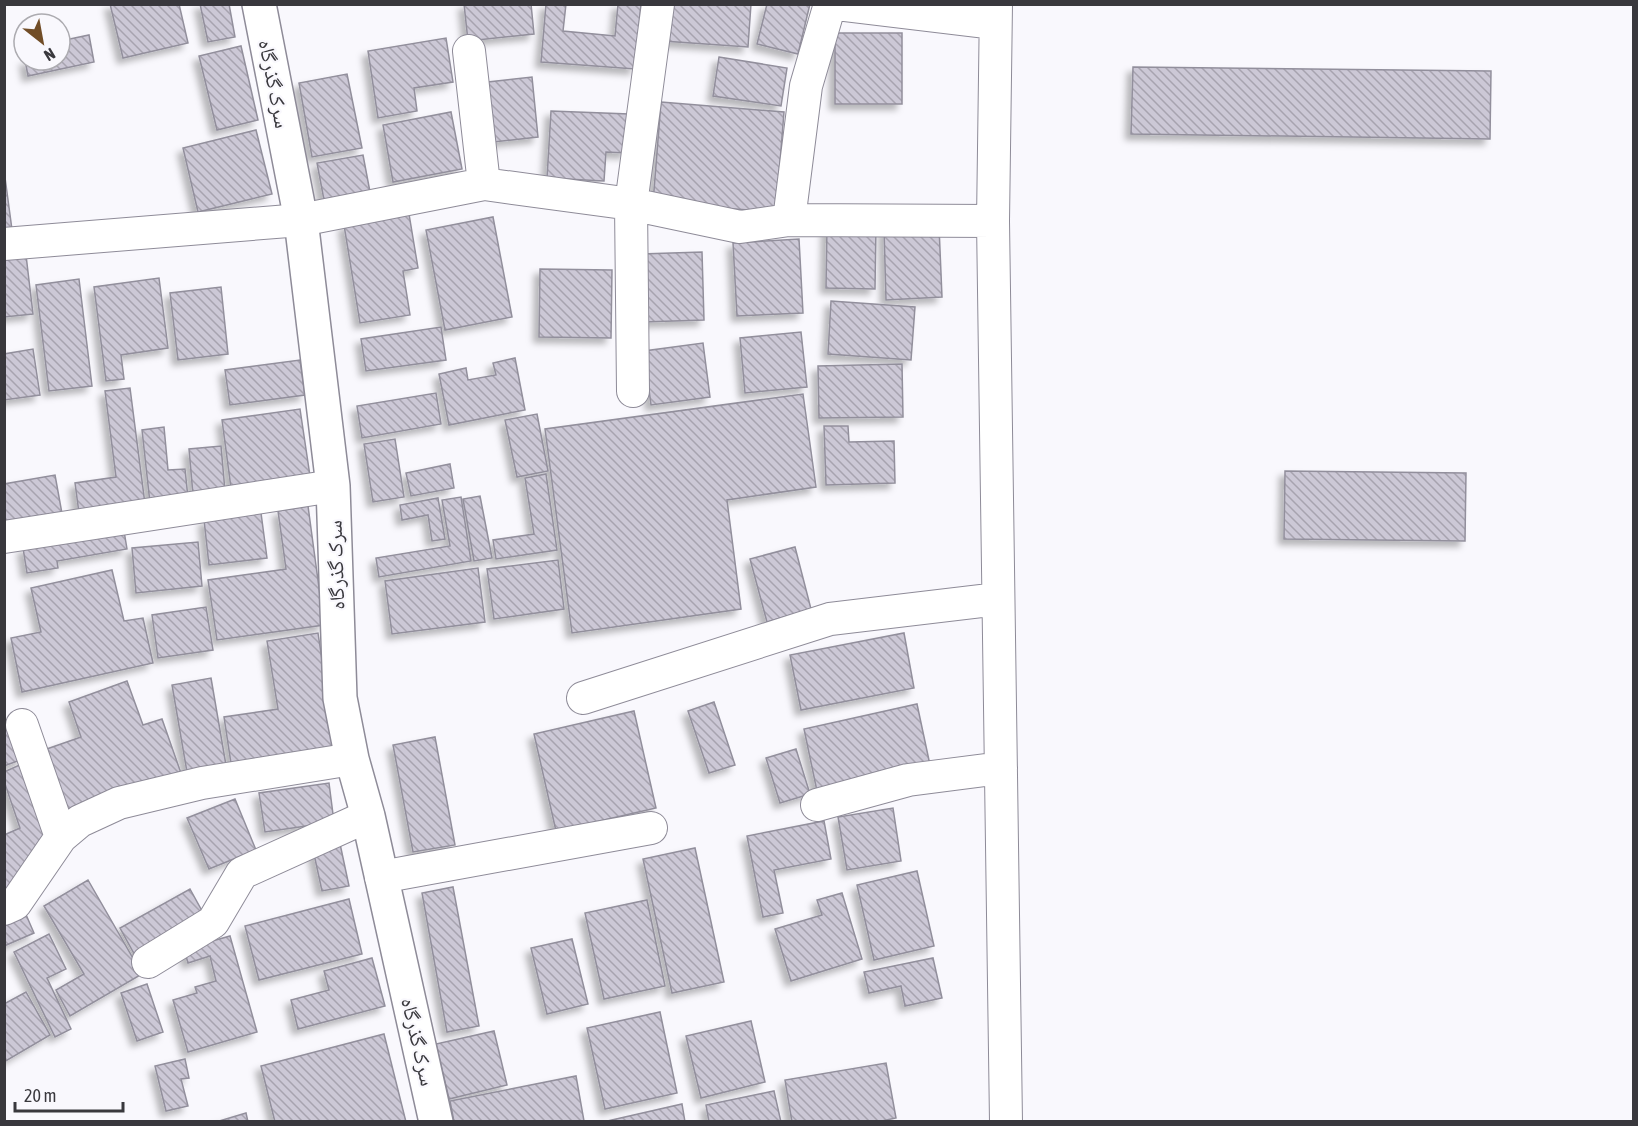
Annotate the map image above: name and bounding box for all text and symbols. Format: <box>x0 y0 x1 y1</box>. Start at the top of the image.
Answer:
north arrow <box>12 12 72 72</box>
street label: سرک گذرگاه <box>255 37 295 130</box>
text: N <box>41 45 58 65</box>
street label: سرک گذرگاه <box>321 520 349 610</box>
street label: سرک گذرگاه <box>397 995 441 1088</box>
scale bar <box>15 1075 123 1113</box>
text: 20 m <box>24 1085 56 1106</box>

